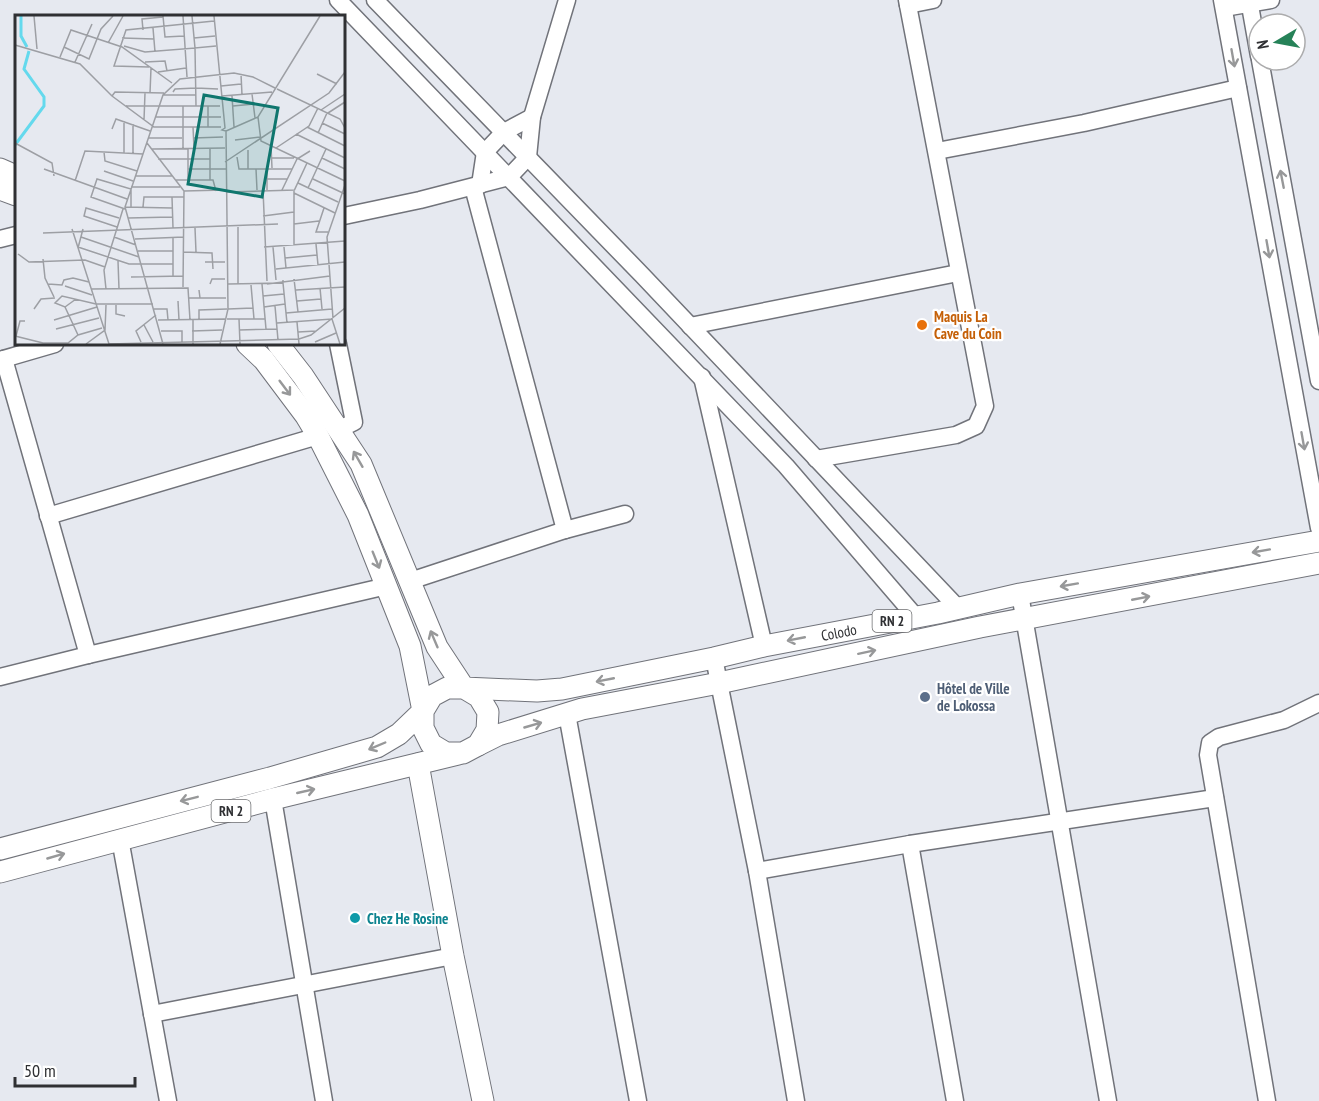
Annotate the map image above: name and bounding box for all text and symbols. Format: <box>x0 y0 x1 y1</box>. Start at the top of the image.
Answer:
north arrow <box>1247 12 1307 72</box>
inset map <box>15 15 345 345</box>
text: N <box>1252 39 1273 51</box>
one-way arrow <box>1228 47 1239 67</box>
one-way arrow <box>1276 170 1287 189</box>
one-way arrow <box>1263 239 1274 259</box>
place label: Maquis La Cave du Coin <box>934 307 1002 343</box>
marker: Maquis La Cave du Coin <box>915 318 929 332</box>
one-way arrow <box>278 380 291 396</box>
one-way arrow <box>1298 431 1309 451</box>
one-way arrow <box>351 451 363 468</box>
one-way arrow <box>1252 546 1272 557</box>
one-way arrow <box>371 550 382 568</box>
one-way arrow <box>1060 580 1080 591</box>
one-way arrow <box>1130 592 1150 603</box>
road number: RN 2 <box>872 610 912 632</box>
street label: Colodo <box>819 619 858 645</box>
one-way arrow <box>428 630 439 648</box>
one-way arrow <box>786 634 806 645</box>
one-way arrow <box>857 646 876 657</box>
one-way arrow <box>596 675 615 686</box>
place label: Hôtel de Ville de Lokossa <box>937 679 1010 715</box>
marker: Hôtel de Ville de Lokossa <box>918 690 932 704</box>
one-way arrow <box>523 718 542 730</box>
one-way arrow <box>368 741 386 752</box>
one-way arrow <box>296 784 315 796</box>
one-way arrow <box>180 793 199 805</box>
road number: RN 2 <box>212 800 250 822</box>
one-way arrow <box>46 850 65 861</box>
place label: Chez He Rosine <box>367 909 448 928</box>
marker: Chez He Rosine <box>348 911 362 925</box>
scale bar <box>15 1050 135 1088</box>
text: 50 m <box>24 1059 56 1082</box>

